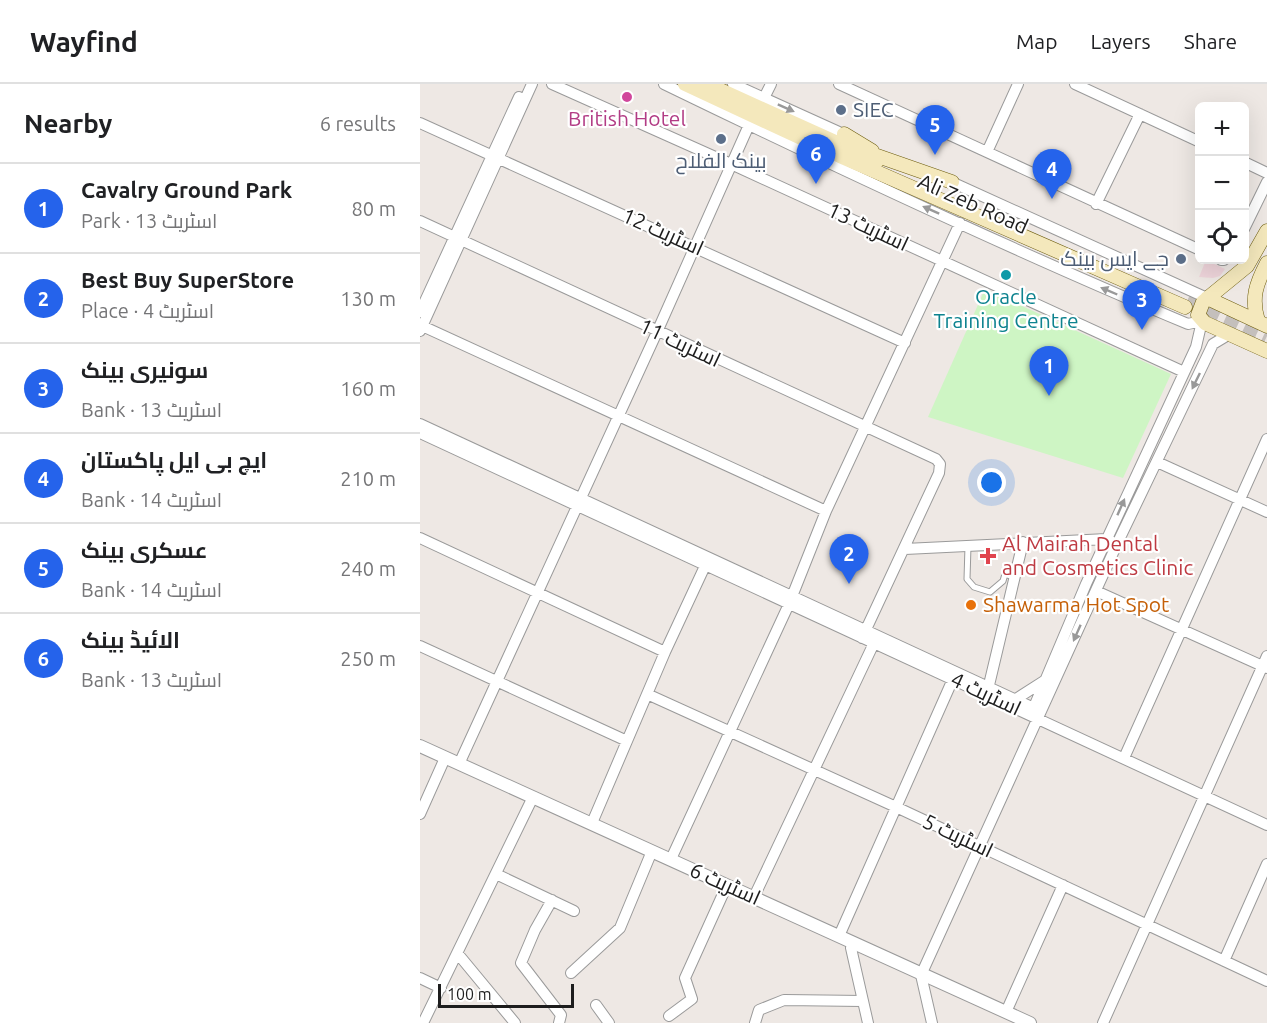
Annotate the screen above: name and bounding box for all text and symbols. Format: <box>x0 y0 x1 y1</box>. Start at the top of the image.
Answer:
text: Wayfind <box>30 26 138 57</box>
text: Map <box>1016 29 1057 53</box>
text: Layers <box>1090 29 1151 53</box>
text: Share <box>1184 29 1237 53</box>
marker: British Hotel <box>620 90 634 104</box>
place label: SIEC <box>853 97 894 121</box>
map controls <box>1195 102 1249 264</box>
button: + <box>1195 102 1249 156</box>
marker: SIEC <box>834 103 848 117</box>
one-way arrow <box>778 104 795 113</box>
place label: British Hotel <box>568 106 686 130</box>
pin: 5 <box>916 106 954 155</box>
text: Nearby <box>24 109 112 138</box>
text: 6 results <box>320 112 396 135</box>
marker: بینک الفلاح <box>714 132 728 146</box>
pin: 6 <box>796 135 836 184</box>
place label: بینک الفلاح <box>675 148 767 175</box>
pin: 4 <box>1032 150 1072 199</box>
button: − <box>1195 156 1249 210</box>
street label: Ali Zeb Road <box>915 168 1032 238</box>
text: Cavalry Ground Park <box>81 177 292 202</box>
text: 1 <box>38 197 49 220</box>
text: 80 m <box>352 197 396 220</box>
street label: اسٹریٹ 13 <box>824 197 913 256</box>
street label: اسٹریٹ 12 <box>618 202 708 261</box>
one-way arrow <box>923 205 940 214</box>
text: Park · اسٹریٹ 13 <box>81 209 217 232</box>
button: locate <box>1195 210 1249 264</box>
place label: جے ایس بینک <box>1060 246 1169 272</box>
marker: جے ایس بینک <box>1174 252 1188 266</box>
text: Best Buy SuperStore <box>81 267 294 292</box>
marker: Oracle Training Centre <box>999 268 1013 282</box>
pin: 3 <box>1122 280 1162 330</box>
place label: Oracle Training Centre <box>934 284 1078 332</box>
one-way arrow <box>1099 286 1117 296</box>
text: 2 <box>38 287 49 310</box>
text: 130 m <box>340 287 396 310</box>
text: Place · اسٹریٹ 4 <box>81 299 214 322</box>
street label: اسٹریٹ 11 <box>636 313 725 372</box>
pin: 1 <box>1030 346 1068 396</box>
text: سونیری بینک <box>81 357 208 382</box>
one-way arrow <box>1191 372 1200 389</box>
text: 3 <box>38 377 49 400</box>
text: 160 m <box>340 377 396 400</box>
text: Bank · اسٹریٹ 13 <box>81 398 222 421</box>
text: ایچ بی ایل پاکستان <box>81 447 267 472</box>
text: 4 <box>38 467 49 490</box>
text: 210 m <box>340 467 396 490</box>
your location <box>977 468 1006 497</box>
text: Bank · اسٹریٹ 14 <box>81 488 222 511</box>
one-way arrow <box>1116 497 1126 515</box>
place label: Al Mairah Dental and Cosmetics Clinic <box>1002 531 1193 579</box>
pin: 2 <box>830 534 868 584</box>
text: عسکری بینک <box>81 537 207 562</box>
marker: Al Mairah Dental and Cosmetics Clinic <box>979 547 997 565</box>
text: 5 <box>38 557 49 580</box>
text: 240 m <box>340 557 396 580</box>
text: Bank · اسٹریٹ 14 <box>81 578 222 601</box>
place label: Shawarma Hot Spot <box>983 592 1169 616</box>
marker: Shawarma Hot Spot <box>964 598 978 612</box>
one-way arrow <box>1072 625 1081 642</box>
text: الائیڈ بینک <box>81 627 180 652</box>
text: 6 <box>38 647 49 670</box>
text: 250 m <box>340 647 396 670</box>
street label: اسٹریٹ 4 <box>947 666 1025 721</box>
text: Bank · اسٹریٹ 13 <box>81 668 222 691</box>
street label: اسٹریٹ 5 <box>919 808 997 863</box>
street label: اسٹریٹ 6 <box>686 857 765 910</box>
scale bar <box>438 981 574 1008</box>
text: 100 m <box>447 985 492 1003</box>

